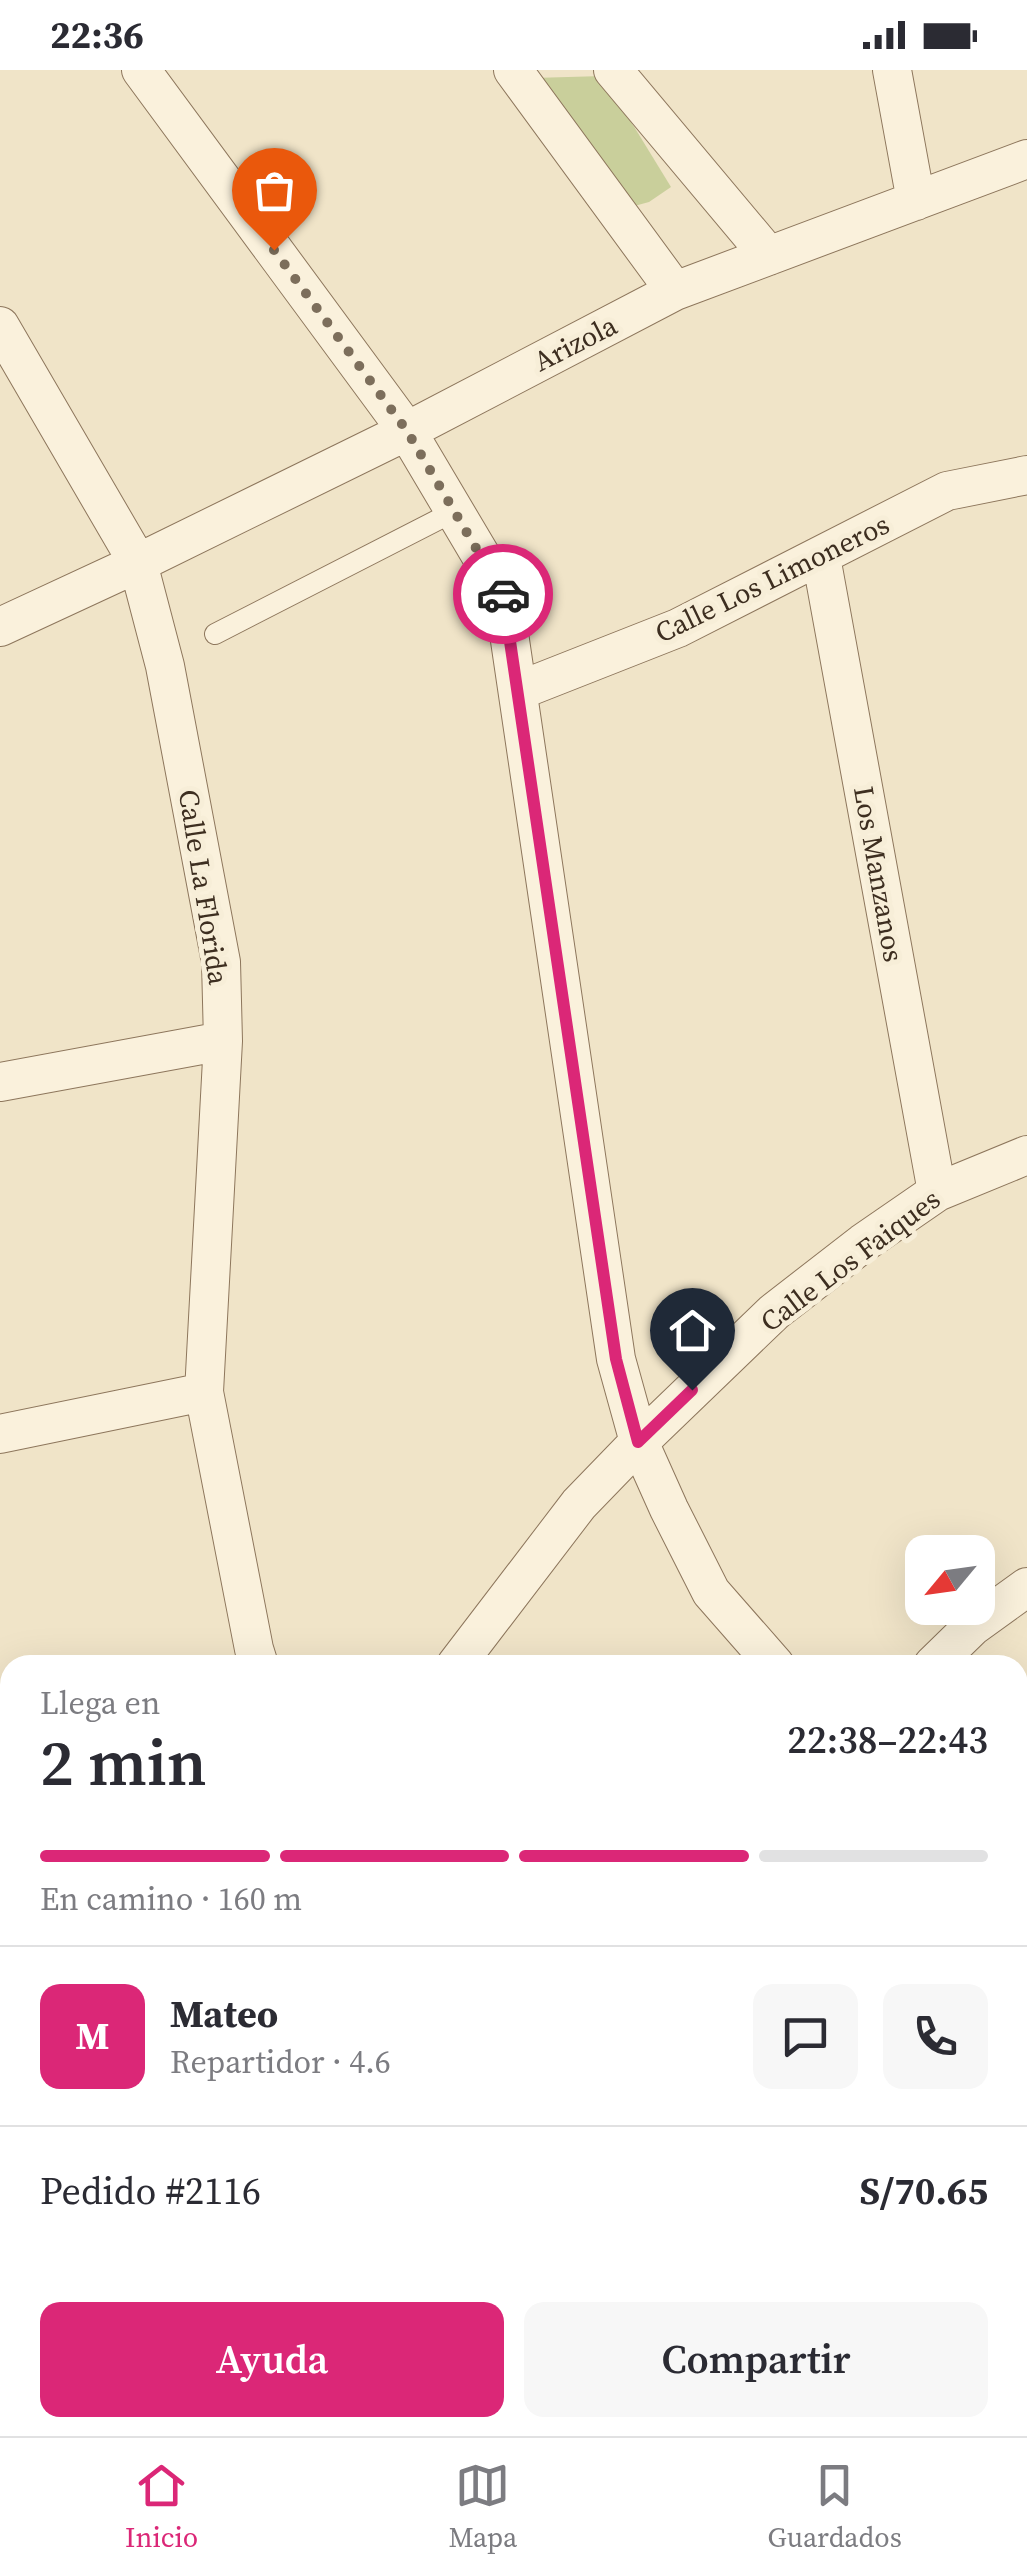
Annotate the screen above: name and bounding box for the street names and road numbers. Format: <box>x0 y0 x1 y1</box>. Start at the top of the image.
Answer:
street label: Arizola <box>527 306 624 380</box>
street label: Calle Los Limoneros <box>649 505 895 651</box>
street label: Los Manzanos <box>845 783 913 965</box>
street label: Calle La Florida <box>170 787 238 988</box>
street label: Calle Los Faiques <box>752 1180 948 1340</box>

